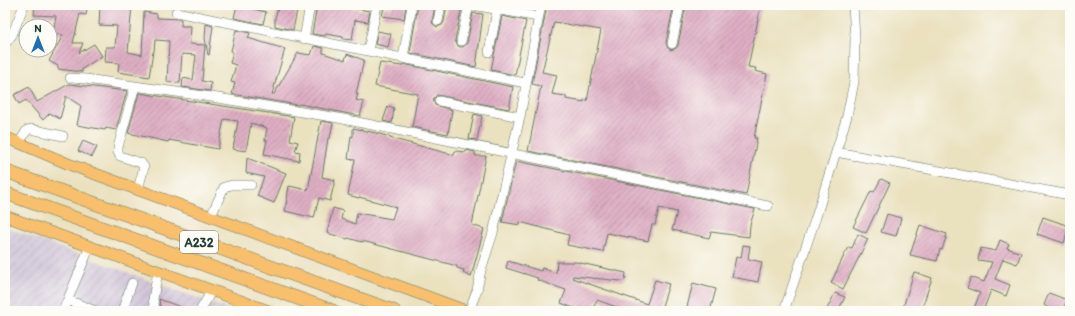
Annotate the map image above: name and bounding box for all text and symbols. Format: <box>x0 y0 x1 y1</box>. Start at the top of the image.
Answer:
north arrow <box>18 18 58 58</box>
text: N <box>34 22 42 35</box>
road number: A232 <box>180 231 218 253</box>

